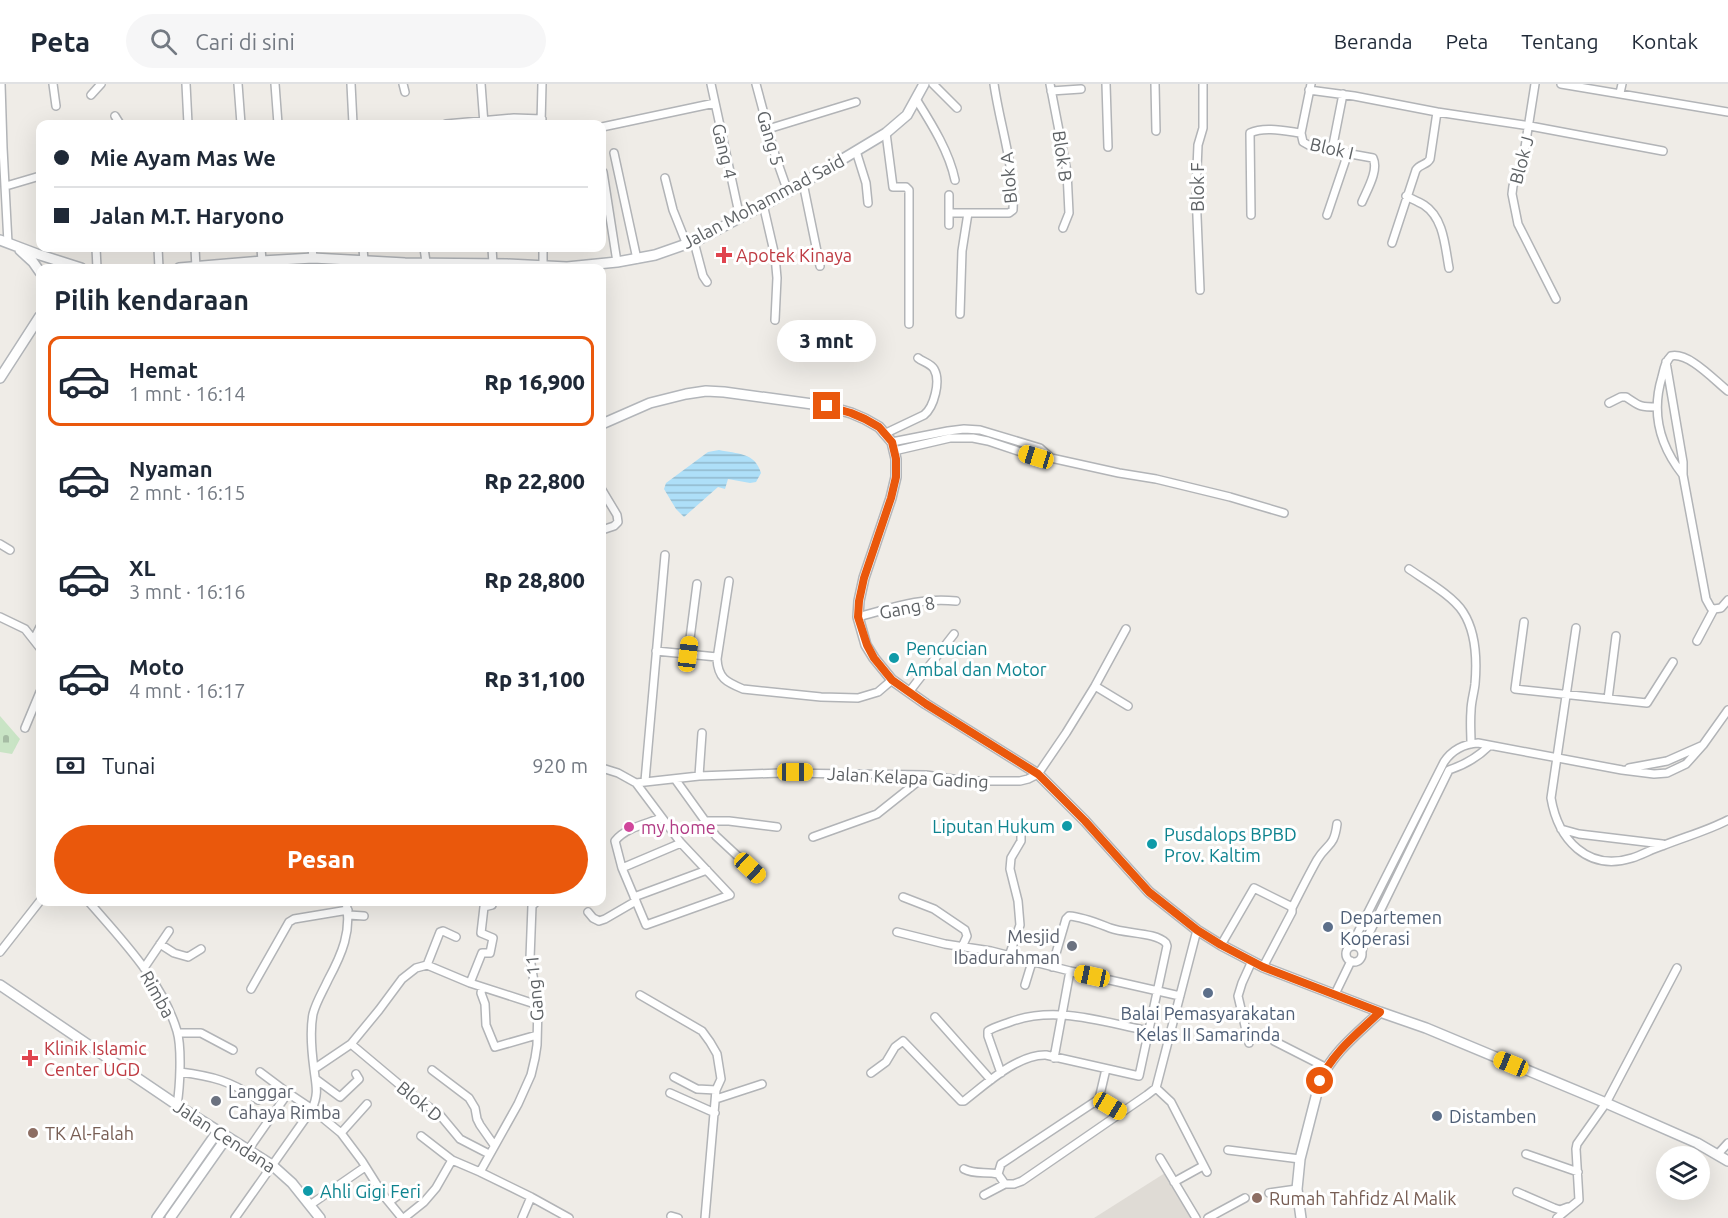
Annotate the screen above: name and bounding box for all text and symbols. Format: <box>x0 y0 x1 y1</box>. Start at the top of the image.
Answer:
search box <box>126 14 546 68</box>
icon: search <box>147 25 180 58</box>
text: Peta <box>30 26 90 57</box>
text: Cari di sini <box>195 29 295 54</box>
text: Beranda <box>1334 29 1413 53</box>
text: Peta <box>1446 29 1488 53</box>
text: Tentang <box>1521 29 1599 53</box>
text: Kontak <box>1632 29 1698 53</box>
street label: Gang 5 <box>754 108 788 168</box>
street label: Gang 4 <box>709 121 741 181</box>
street label: Blok B <box>1050 129 1076 183</box>
street label: Blok I <box>1308 133 1356 163</box>
street label: Blok J <box>1505 134 1537 186</box>
text: Mie Ayam Mas We <box>90 145 276 170</box>
street label: Jalan Mohammad Said <box>678 150 848 252</box>
street label: Blok A <box>996 151 1020 205</box>
street label: Blok F <box>1187 162 1207 212</box>
text: Jalan M.T. Haryono <box>90 203 284 228</box>
place label: Apotek Kinaya <box>736 245 852 265</box>
marker: Apotek Kinaya <box>717 248 731 262</box>
text: Pilih kendaraan <box>54 285 249 315</box>
callout: 3 mnt <box>778 319 876 361</box>
text: 3 mnt <box>800 329 853 352</box>
icon: car <box>57 354 111 408</box>
text: Hemat <box>129 357 198 382</box>
text: Rp 16,900 <box>484 369 585 394</box>
text: 1 mnt · 16:14 <box>129 382 246 405</box>
route end <box>813 392 840 419</box>
car <box>1016 443 1056 471</box>
icon: car <box>57 453 111 507</box>
text: Nyaman <box>129 456 213 481</box>
text: Rp 22,800 <box>484 468 585 493</box>
text: 2 mnt · 16:15 <box>129 481 246 504</box>
icon: car <box>57 552 111 606</box>
text: XL <box>129 555 156 580</box>
text: Rp 28,800 <box>484 567 585 592</box>
text: 3 mnt · 16:16 <box>129 580 246 603</box>
street label: Gang 8 <box>878 592 936 622</box>
car <box>677 635 699 673</box>
place label: Pencucian Ambal dan Motor <box>906 638 1047 679</box>
icon: car <box>57 651 111 705</box>
marker: Pencucian Ambal dan Motor <box>887 651 901 665</box>
text: Moto <box>129 654 184 679</box>
text: Rp 31,100 <box>484 666 585 691</box>
text: 4 mnt · 16:17 <box>129 679 246 702</box>
icon: cash <box>54 749 87 782</box>
text: Tunai <box>102 753 155 778</box>
text: 920 m <box>532 754 588 777</box>
car <box>777 763 813 781</box>
street label: Jalan Kelapa Gading <box>827 763 989 791</box>
place label: Liputan Hukum <box>932 816 1055 836</box>
place label: my home <box>641 817 716 837</box>
marker: Liputan Hukum <box>1060 819 1074 833</box>
marker: my home <box>622 820 636 834</box>
place label: Pusdalops BPBD Prov. Kaltim <box>1164 824 1297 865</box>
button: Pesan <box>54 825 588 894</box>
marker: Pusdalops BPBD Prov. Kaltim <box>1145 837 1159 851</box>
car <box>731 849 769 887</box>
place label: Departemen Koperasi <box>1340 907 1442 948</box>
marker: Departemen Koperasi <box>1321 920 1335 934</box>
place label: Mesjid Ibadurahman <box>953 926 1060 967</box>
marker: Mesjid Ibadurahman <box>1065 939 1079 953</box>
street label: Gang 11 <box>521 954 547 1022</box>
car <box>1073 963 1111 989</box>
street label: Rimba <box>137 967 179 1021</box>
marker: Balai Pemasyarakatan Kelas II Samarinda <box>1201 986 1215 1000</box>
place label: Balai Pemasyarakatan Kelas II Samarinda <box>1121 1003 1295 1044</box>
place label: Klinik Islamic Center UGD <box>44 1038 147 1079</box>
marker: Klinik Islamic Center UGD <box>21 1049 39 1067</box>
car <box>1491 1049 1531 1079</box>
route start <box>1306 1067 1333 1094</box>
street label: Blok D <box>393 1077 447 1125</box>
place label: Langgar Cahaya Rimba <box>228 1081 341 1122</box>
car <box>1090 1089 1130 1123</box>
marker: Langgar Cahaya Rimba <box>209 1094 223 1108</box>
street label: Jalan Cendana <box>170 1096 280 1176</box>
place label: Distamben <box>1449 1106 1536 1126</box>
marker: Distamben <box>1430 1109 1444 1123</box>
place label: TK Al-Falah <box>45 1123 134 1143</box>
marker: TK Al-Falah <box>26 1126 40 1140</box>
map controls <box>1656 1146 1710 1200</box>
button: layers <box>1656 1146 1710 1200</box>
place label: Ahli Gigi Feri <box>320 1181 421 1201</box>
marker: Ahli Gigi Feri <box>301 1184 315 1198</box>
place label: Rumah Tahfidz Al Malik <box>1269 1188 1456 1208</box>
marker: Rumah Tahfidz Al Malik <box>1250 1191 1264 1205</box>

